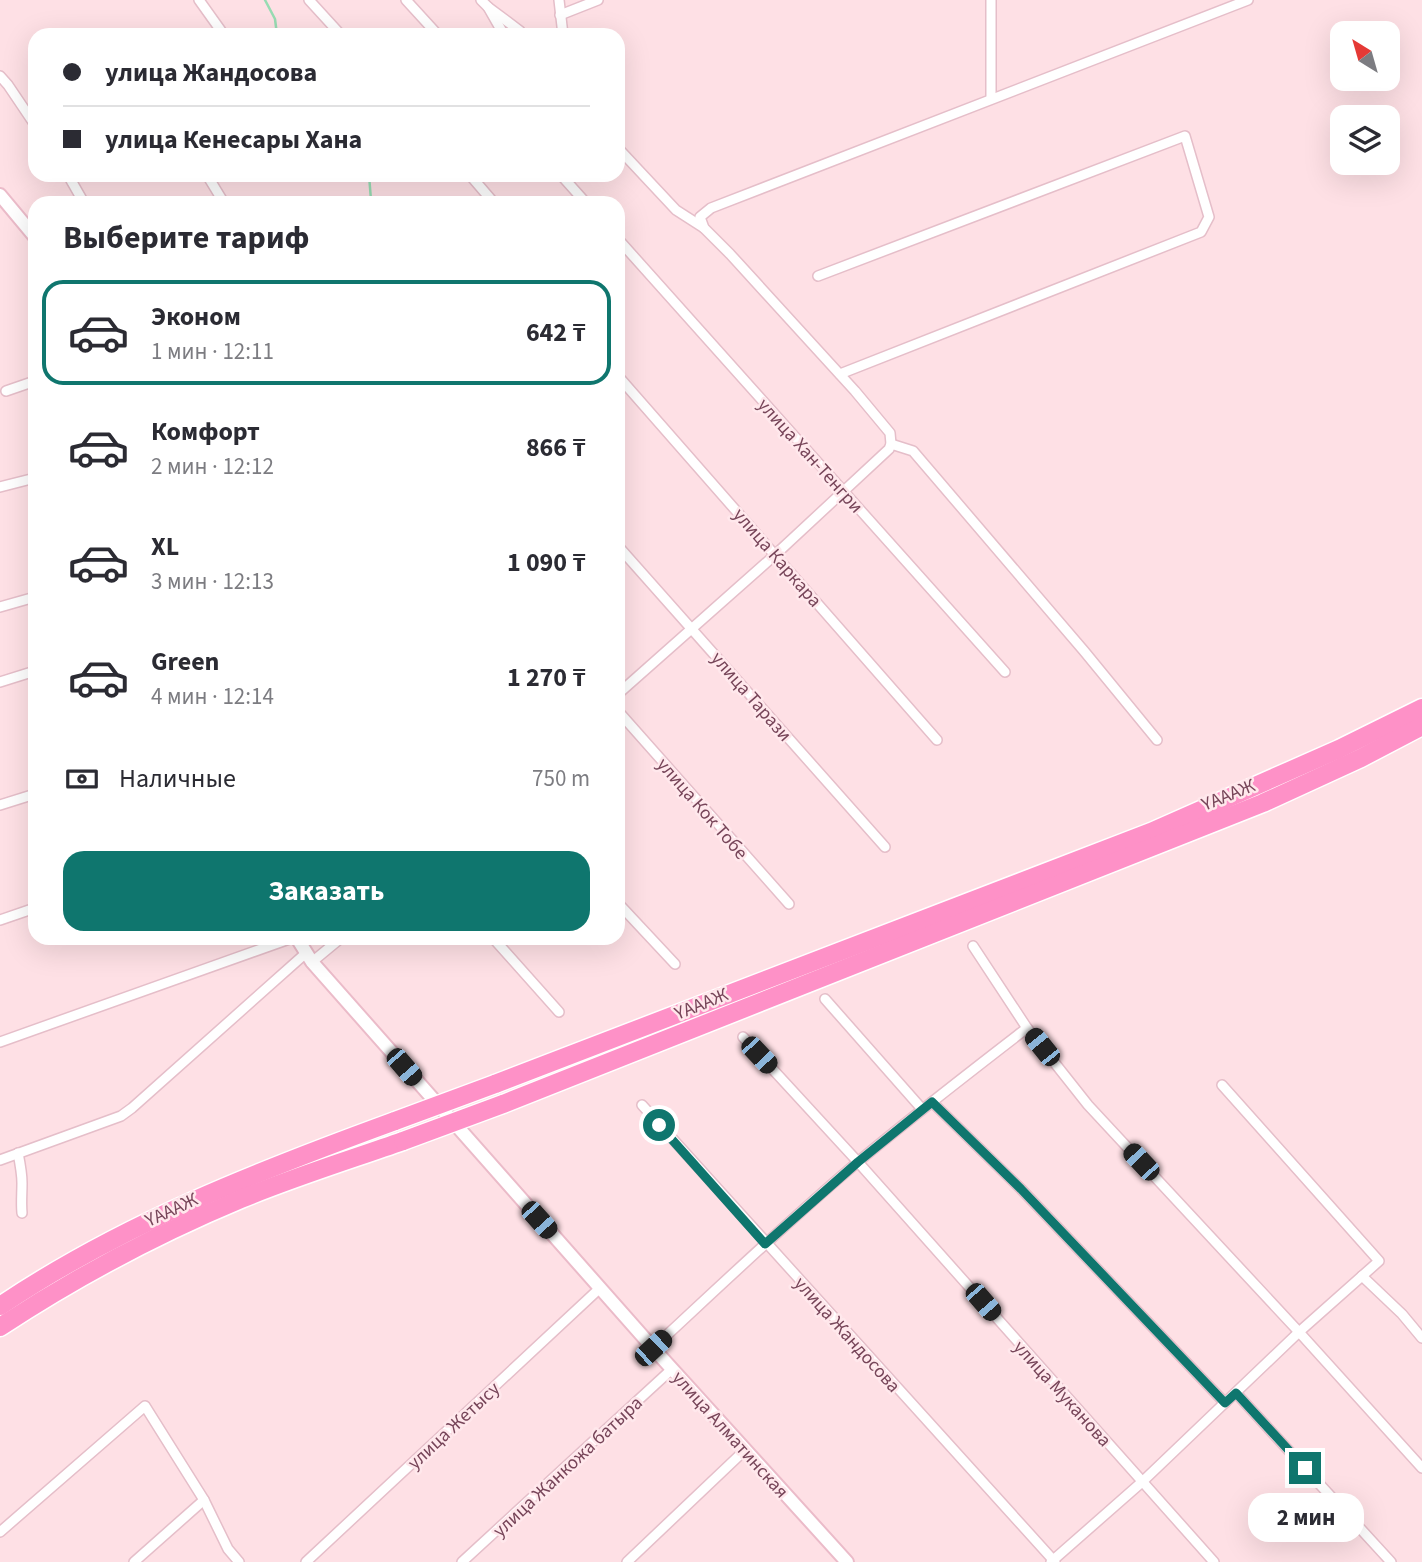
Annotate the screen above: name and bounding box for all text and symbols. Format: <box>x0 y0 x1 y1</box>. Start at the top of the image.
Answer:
north arrow <box>1330 21 1400 91</box>
map controls <box>1330 21 1400 175</box>
text: улица Жандосова <box>105 54 317 91</box>
button: layers <box>1330 105 1400 175</box>
text: улица Кенесары Хана <box>105 121 362 158</box>
text: Выберите тариф <box>63 215 310 261</box>
text: Эконом <box>151 298 241 335</box>
icon: car <box>67 301 130 364</box>
text: 642 ₸ <box>526 314 586 351</box>
text: 1 мин · 12:11 <box>151 335 274 368</box>
street label: улица Хан-Тенгри <box>751 393 869 519</box>
text: Комфорт <box>151 413 260 450</box>
icon: car <box>67 416 130 479</box>
text: 866 ₸ <box>526 429 586 466</box>
text: 2 мин · 12:12 <box>151 450 274 483</box>
street label: улица Каркара <box>726 503 828 613</box>
text: XL <box>151 528 179 565</box>
icon: car <box>67 531 130 594</box>
text: 1 090 ₸ <box>507 544 586 581</box>
text: 3 мин · 12:13 <box>151 565 274 598</box>
text: Green <box>151 643 219 680</box>
icon: car <box>67 646 130 709</box>
street label: улица Тарази <box>704 646 798 748</box>
text: 1 270 ₸ <box>507 659 586 696</box>
text: 4 мин · 12:14 <box>151 680 274 713</box>
street label: улица Кок Тобе <box>650 752 754 866</box>
icon: cash <box>63 760 101 798</box>
text: Наличные <box>119 760 236 797</box>
text: 750 m <box>532 762 590 795</box>
street label: ҮАААЖ <box>1197 772 1260 819</box>
button: Заказать <box>63 851 590 931</box>
street label: ҮАААЖ <box>670 981 733 1028</box>
car <box>1021 1024 1064 1070</box>
car <box>737 1032 782 1078</box>
car <box>383 1044 426 1090</box>
route start <box>643 1109 675 1141</box>
car <box>1119 1139 1164 1185</box>
street label: ҮАААЖ <box>140 1186 203 1235</box>
car <box>518 1197 561 1243</box>
street label: улица Жандосова <box>787 1271 906 1399</box>
car <box>962 1279 1005 1325</box>
car <box>631 1326 676 1370</box>
street label: улица Муканова <box>1007 1335 1117 1453</box>
street label: улица Алматинская <box>665 1365 795 1505</box>
street label: улица Жетысу <box>402 1376 506 1476</box>
street label: улица Жанкожа батыра <box>487 1390 649 1544</box>
route end <box>1289 1452 1321 1484</box>
callout: 2 мин <box>1247 1492 1363 1542</box>
text: 2 мин <box>1277 1501 1335 1534</box>

